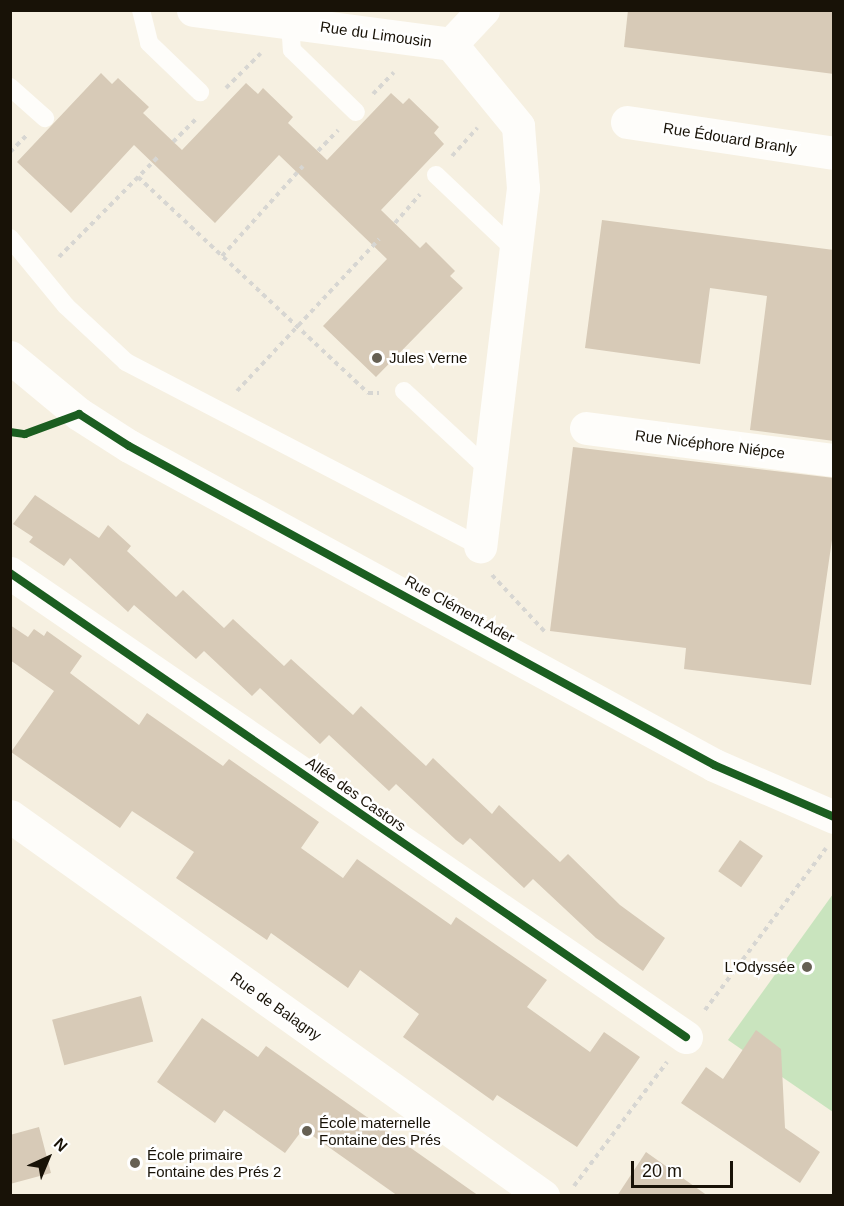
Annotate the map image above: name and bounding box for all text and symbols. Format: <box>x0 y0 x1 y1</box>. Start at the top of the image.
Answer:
street label: Rue du Limousin <box>319 17 433 51</box>
street label: Rue Édouard Branly <box>662 119 798 157</box>
place label: Jules Verne <box>389 349 467 367</box>
marker: Jules Verne <box>370 351 384 365</box>
street label: Rue Nicéphore Niépce <box>634 426 786 462</box>
street label: Rue Clément Ader <box>402 571 518 647</box>
street label: Allée des Castors <box>303 753 409 835</box>
place label: L'Odyssée <box>725 958 795 976</box>
marker: L'Odyssée <box>800 960 814 974</box>
street label: Rue de Balagny <box>227 968 325 1044</box>
place label: École maternelle Fontaine des Prés <box>319 1113 441 1148</box>
marker: École maternelle Fontaine des Prés <box>300 1124 314 1138</box>
north arrow <box>18 1128 78 1188</box>
text: N <box>51 1135 71 1155</box>
place label: École primaire Fontaine des Prés 2 <box>147 1145 281 1180</box>
scale bar <box>634 1149 736 1187</box>
marker: École primaire Fontaine des Prés 2 <box>128 1156 142 1170</box>
text: 20 m <box>642 1161 682 1181</box>

